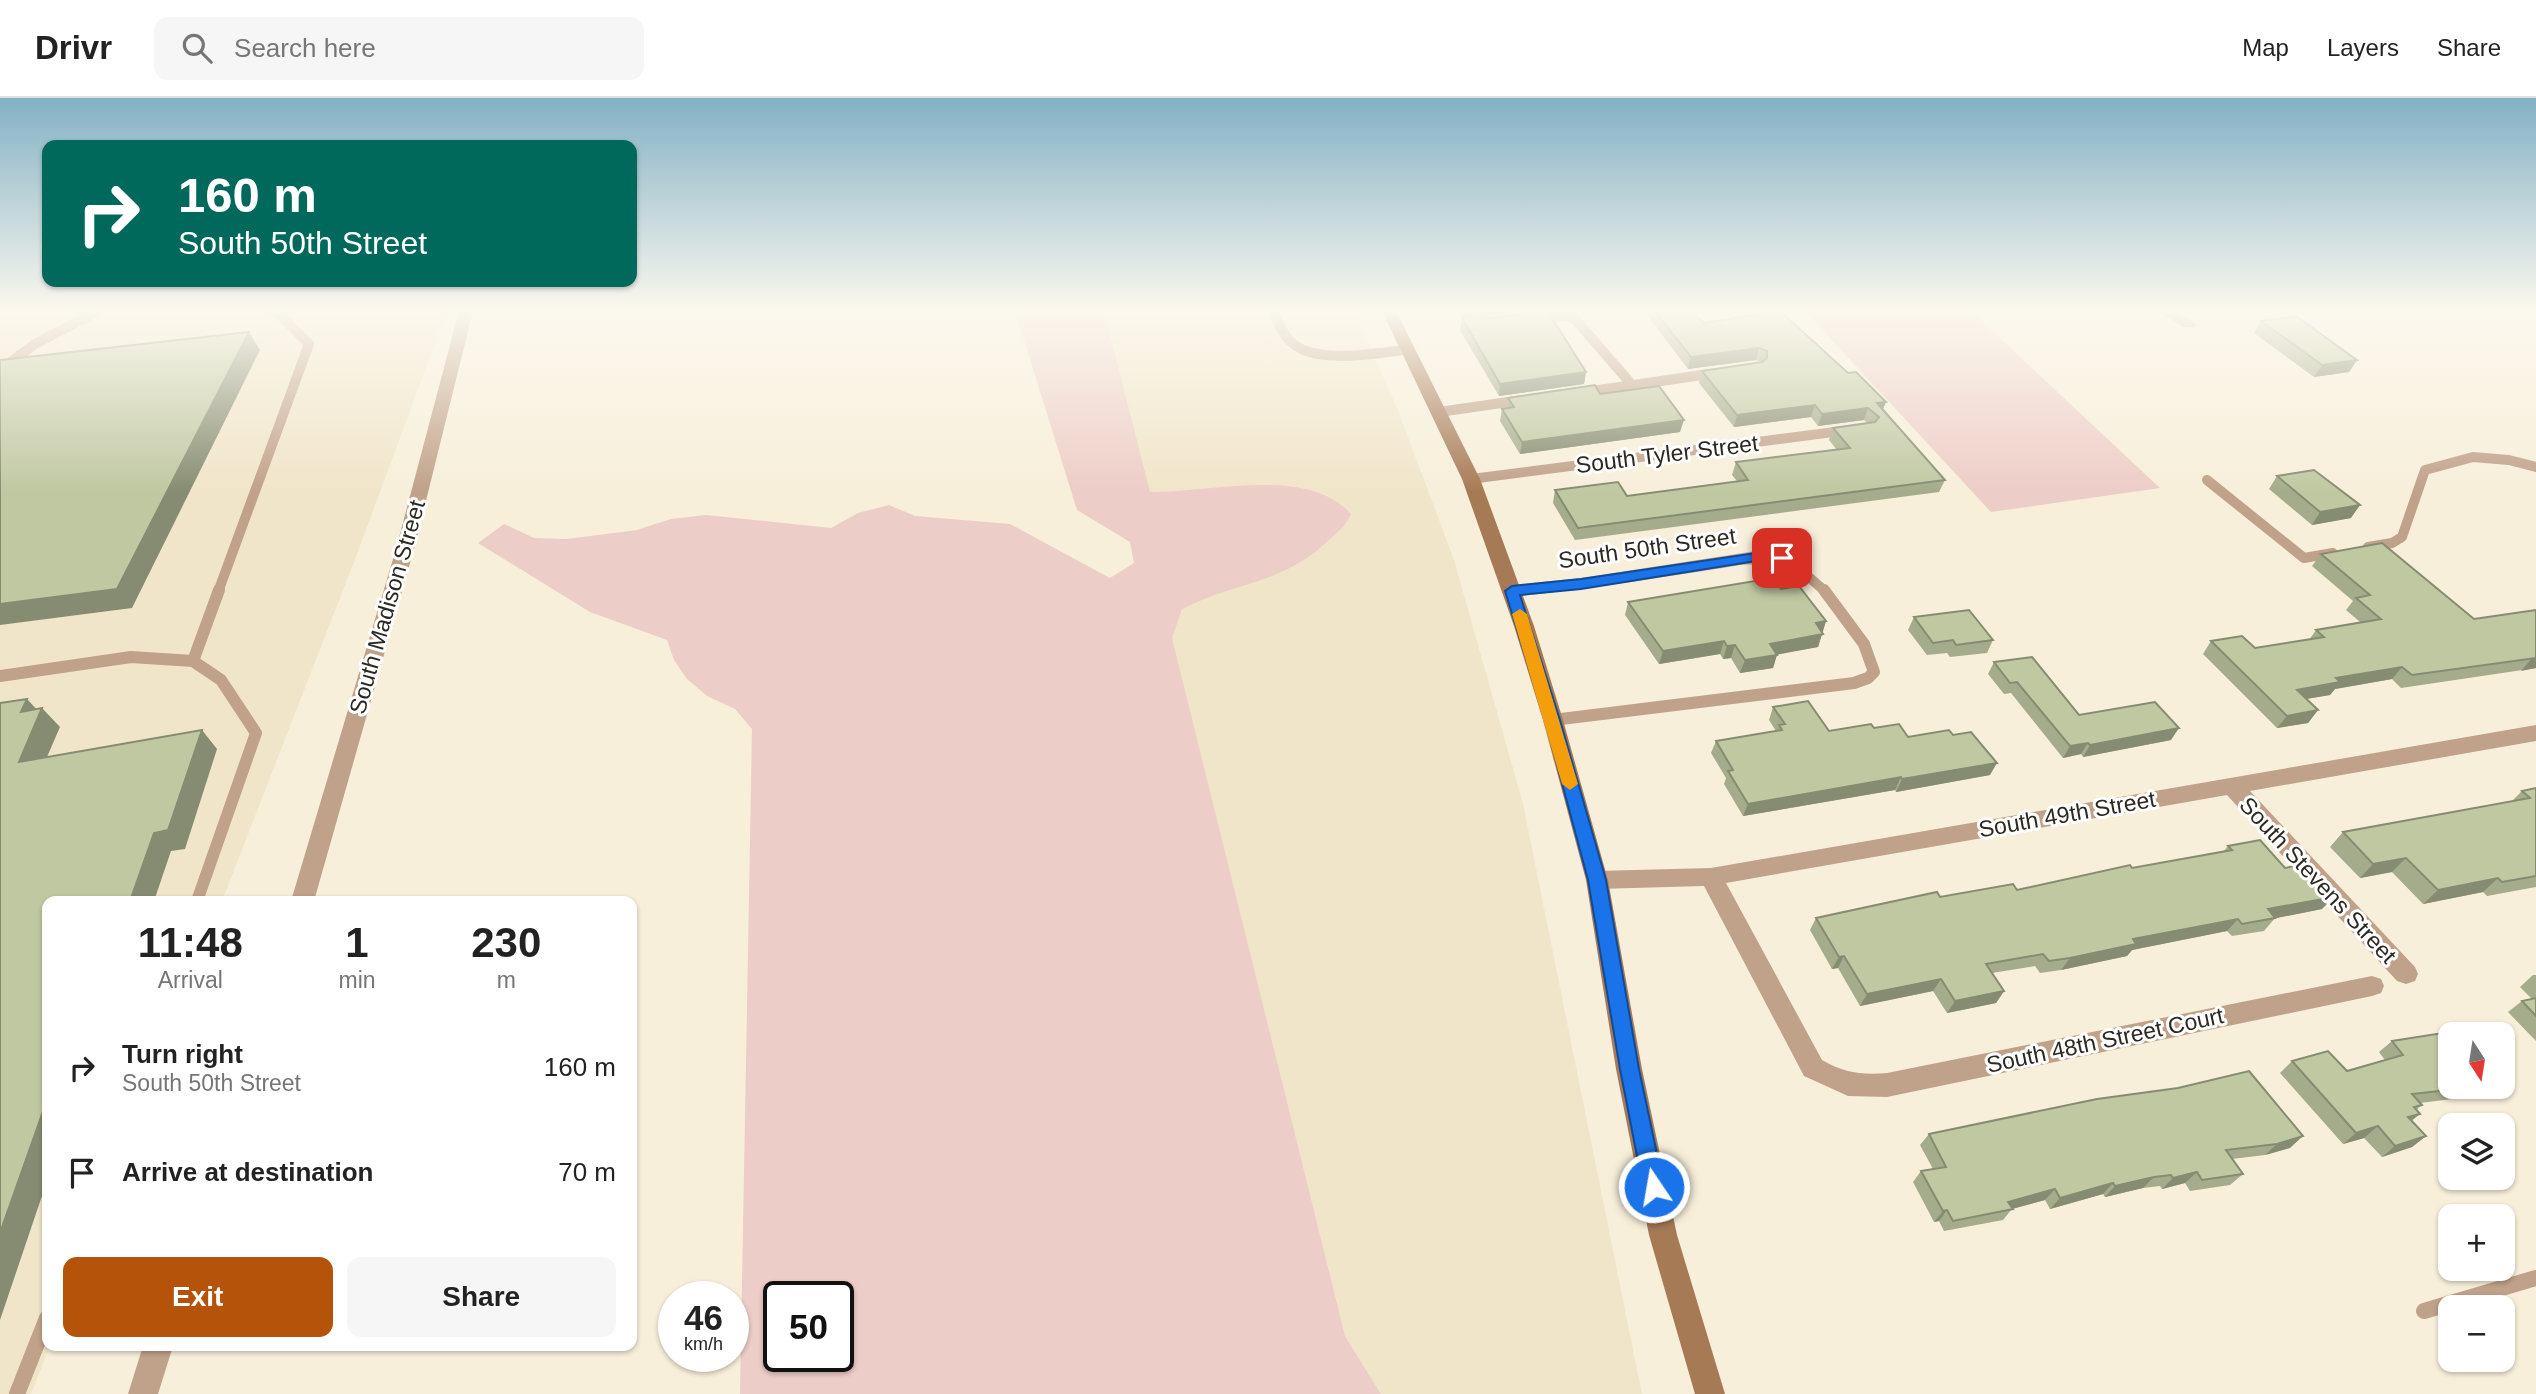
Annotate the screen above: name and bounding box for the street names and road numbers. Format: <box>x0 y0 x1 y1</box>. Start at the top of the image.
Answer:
street label: South Tyler Street <box>1574 430 1760 478</box>
street label: South Madison Street <box>344 497 430 717</box>
street label: South 50th Street <box>1557 523 1738 573</box>
street label: South 49th Street <box>1977 786 2158 842</box>
street label: South Stevens Street <box>2234 792 2402 969</box>
street label: South 48th Street Court <box>1984 1002 2226 1078</box>

